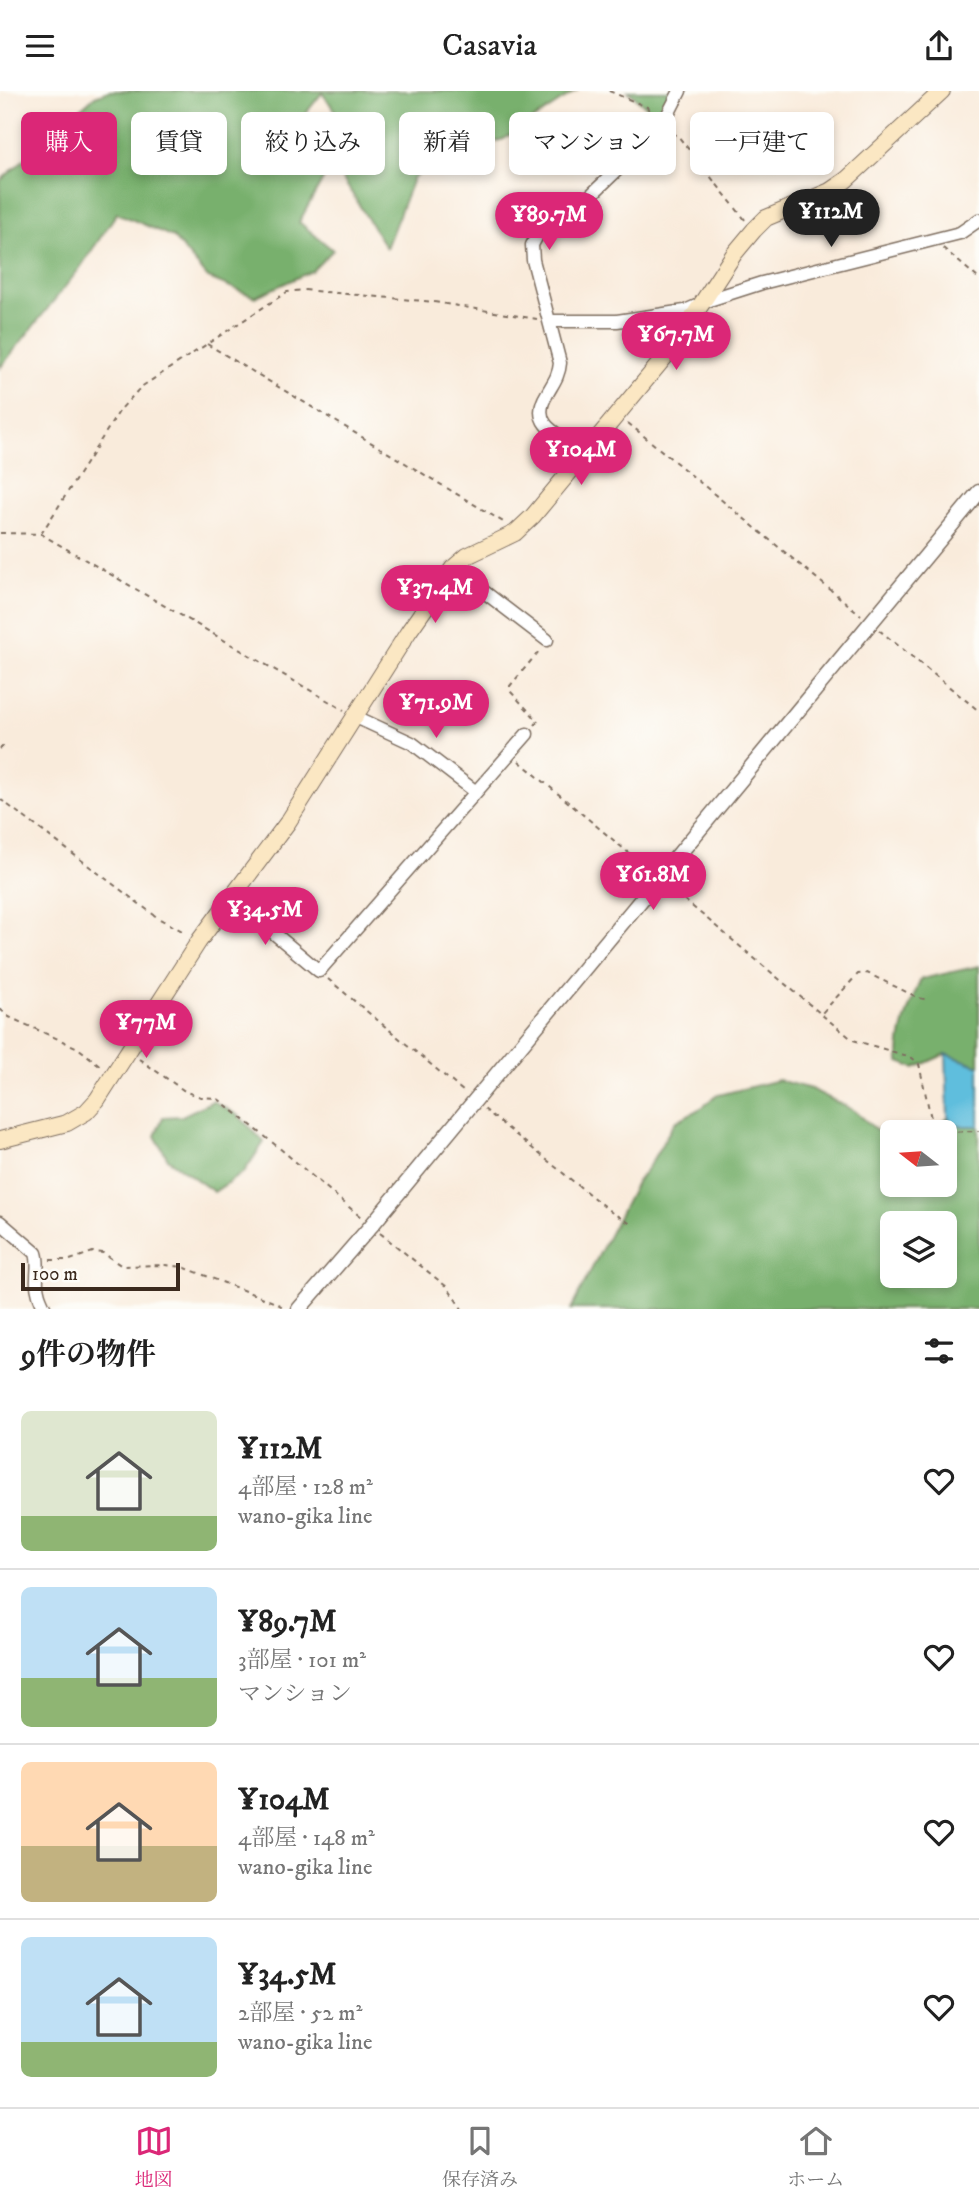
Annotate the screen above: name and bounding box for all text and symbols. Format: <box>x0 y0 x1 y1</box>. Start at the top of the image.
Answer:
text: Casavia <box>442 26 537 66</box>
icon: menu <box>21 27 59 65</box>
icon: share <box>920 27 958 65</box>
chip: 購入 <box>21 112 117 175</box>
chip: 賃貸 <box>131 112 227 175</box>
chip: 絞り込み <box>241 112 385 175</box>
chip: 新着 <box>399 112 495 175</box>
chip: マンション <box>509 112 676 175</box>
chip: 一戸建て <box>690 112 834 175</box>
pin: ¥112M <box>782 190 880 249</box>
pin: ¥89.7M <box>492 193 606 252</box>
text: ¥112M <box>799 197 863 226</box>
text: ¥89.7M <box>511 200 587 229</box>
pin: ¥67.7M <box>619 313 733 372</box>
text: ¥67.7M <box>638 320 714 349</box>
pin: ¥104M <box>532 427 630 487</box>
text: ¥104M <box>546 435 616 464</box>
pin: ¥37.4M <box>378 566 492 625</box>
text: ¥37.4M <box>397 573 473 602</box>
pin: ¥71.9M <box>379 681 493 740</box>
text: ¥71.9M <box>399 688 473 717</box>
pin: ¥61.8M <box>596 853 710 912</box>
text: ¥61.8M <box>616 860 690 889</box>
pin: ¥34.5M <box>208 887 322 947</box>
text: ¥34.5M <box>227 895 303 924</box>
pin: ¥77M <box>105 1000 187 1060</box>
text: ¥77M <box>116 1008 176 1037</box>
north arrow <box>880 1120 957 1197</box>
map controls <box>880 1120 957 1288</box>
button: layers <box>880 1211 957 1288</box>
scale bar <box>21 1260 180 1292</box>
text: 100 m <box>32 1263 78 1286</box>
icon: filters <box>920 1332 958 1370</box>
text: 9件の物件 <box>21 1337 156 1374</box>
text: ¥112M <box>238 1431 322 1468</box>
icon: home <box>77 1439 161 1523</box>
icon: heart <box>920 1462 958 1500</box>
text: 4部屋 · 128 m² <box>238 1473 373 1502</box>
text: wano-gika line <box>238 1502 372 1531</box>
text: ¥89.7M <box>238 1604 337 1641</box>
icon: home <box>77 1615 161 1699</box>
icon: heart <box>920 1638 958 1676</box>
text: 3部屋 · 101 m² <box>238 1646 366 1675</box>
text: マンション <box>238 1680 352 1709</box>
text: ¥104M <box>238 1782 330 1819</box>
icon: home <box>77 1790 161 1874</box>
icon: heart <box>920 1813 958 1851</box>
text: 4部屋 · 148 m² <box>238 1824 375 1853</box>
text: wano-gika line <box>238 1853 372 1882</box>
text: ¥34.5M <box>238 1957 336 1994</box>
icon: home <box>77 1965 161 2049</box>
icon: heart <box>920 1988 958 2026</box>
text: 2部屋 · 52 m² <box>238 1999 362 2028</box>
text: wano-gika line <box>238 2028 372 2057</box>
tab: 地図 <box>135 2122 173 2192</box>
tab: 保存済み <box>442 2122 518 2192</box>
tab: ホーム <box>787 2122 844 2192</box>

